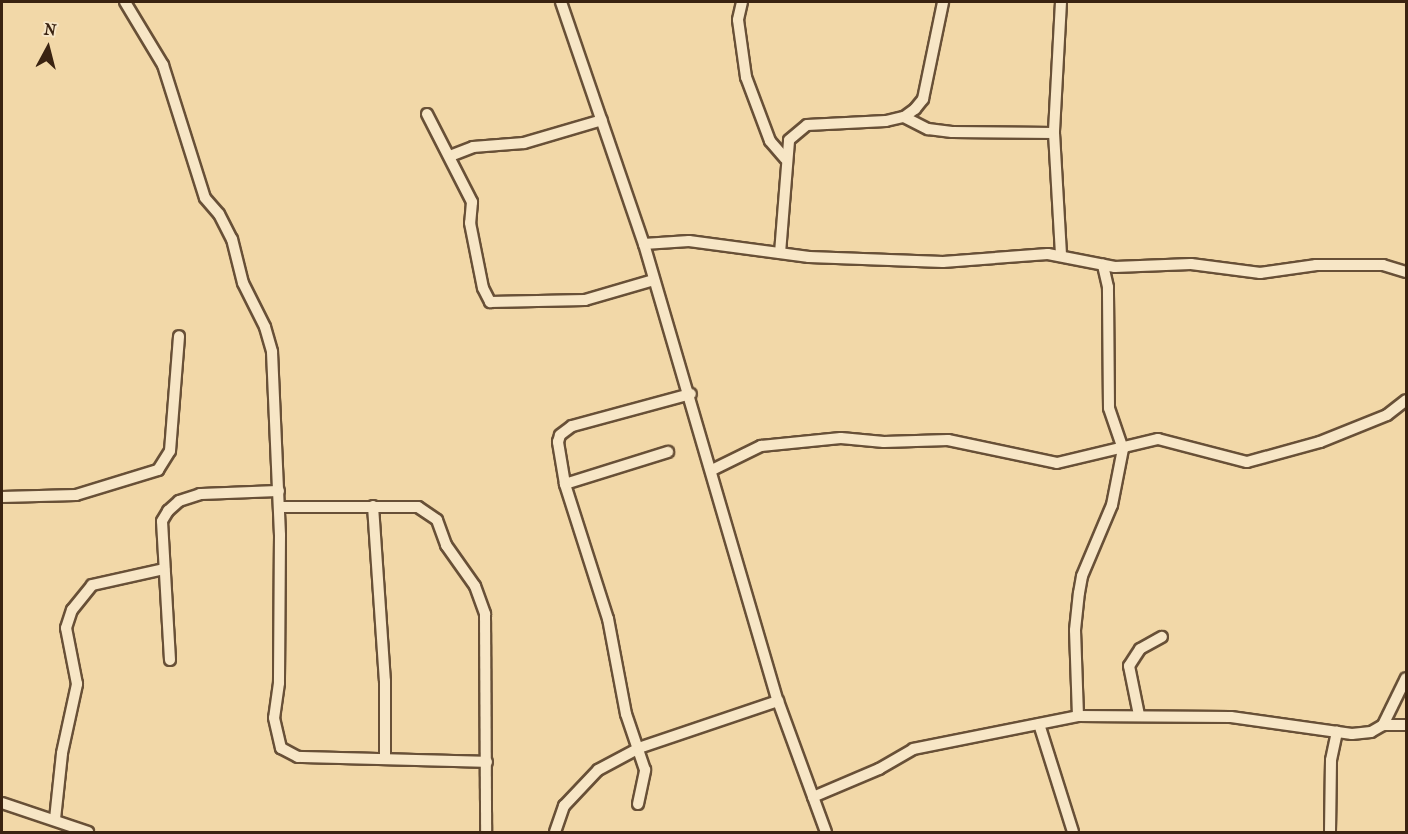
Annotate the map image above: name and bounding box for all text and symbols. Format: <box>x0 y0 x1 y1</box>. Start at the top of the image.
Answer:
north arrow <box>18 18 78 78</box>
text: N <box>43 19 57 40</box>

